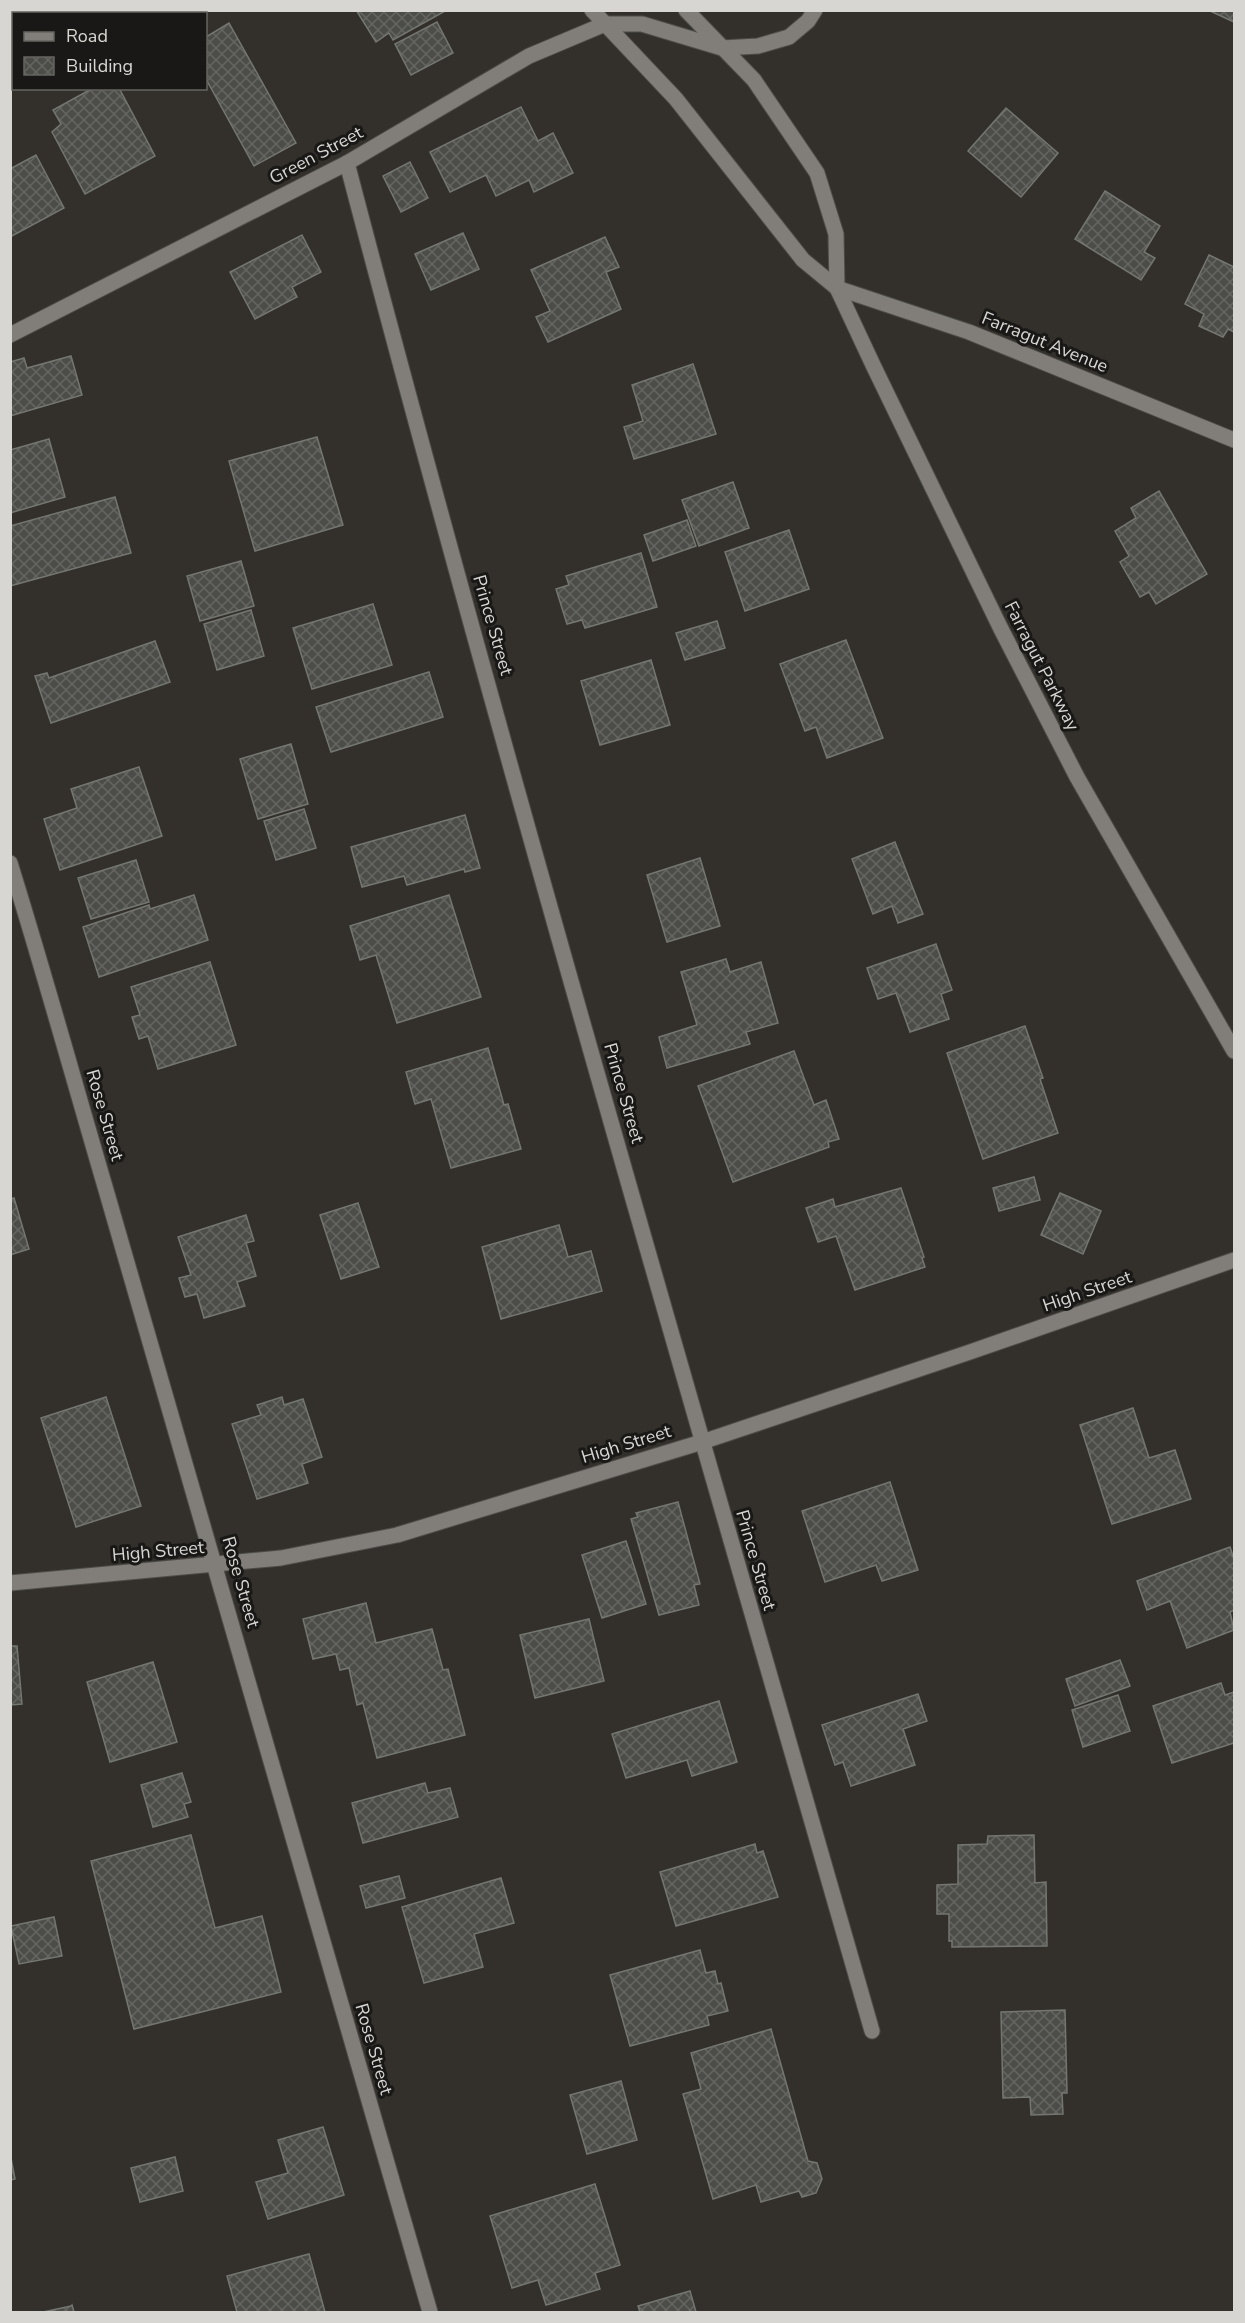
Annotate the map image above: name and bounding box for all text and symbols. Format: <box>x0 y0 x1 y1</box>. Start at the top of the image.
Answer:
legend <box>12 12 207 90</box>
text: Road <box>66 24 108 48</box>
text: Building <box>66 54 133 78</box>
street label: Green Street <box>265 120 368 190</box>
street label: Farragut Avenue <box>978 306 1112 378</box>
street label: Prince Street <box>467 572 519 679</box>
street label: Farragut Parkway <box>999 597 1085 735</box>
street label: Prince Street <box>598 1040 650 1147</box>
street label: Rose Street <box>81 1067 130 1164</box>
street label: High Street <box>1039 1264 1135 1317</box>
street label: High Street <box>578 1419 674 1469</box>
street label: Prince Street <box>730 1507 782 1614</box>
street label: Rose Street <box>217 1534 266 1631</box>
street label: High Street <box>111 1535 206 1567</box>
street label: Rose Street <box>350 2001 399 2098</box>

